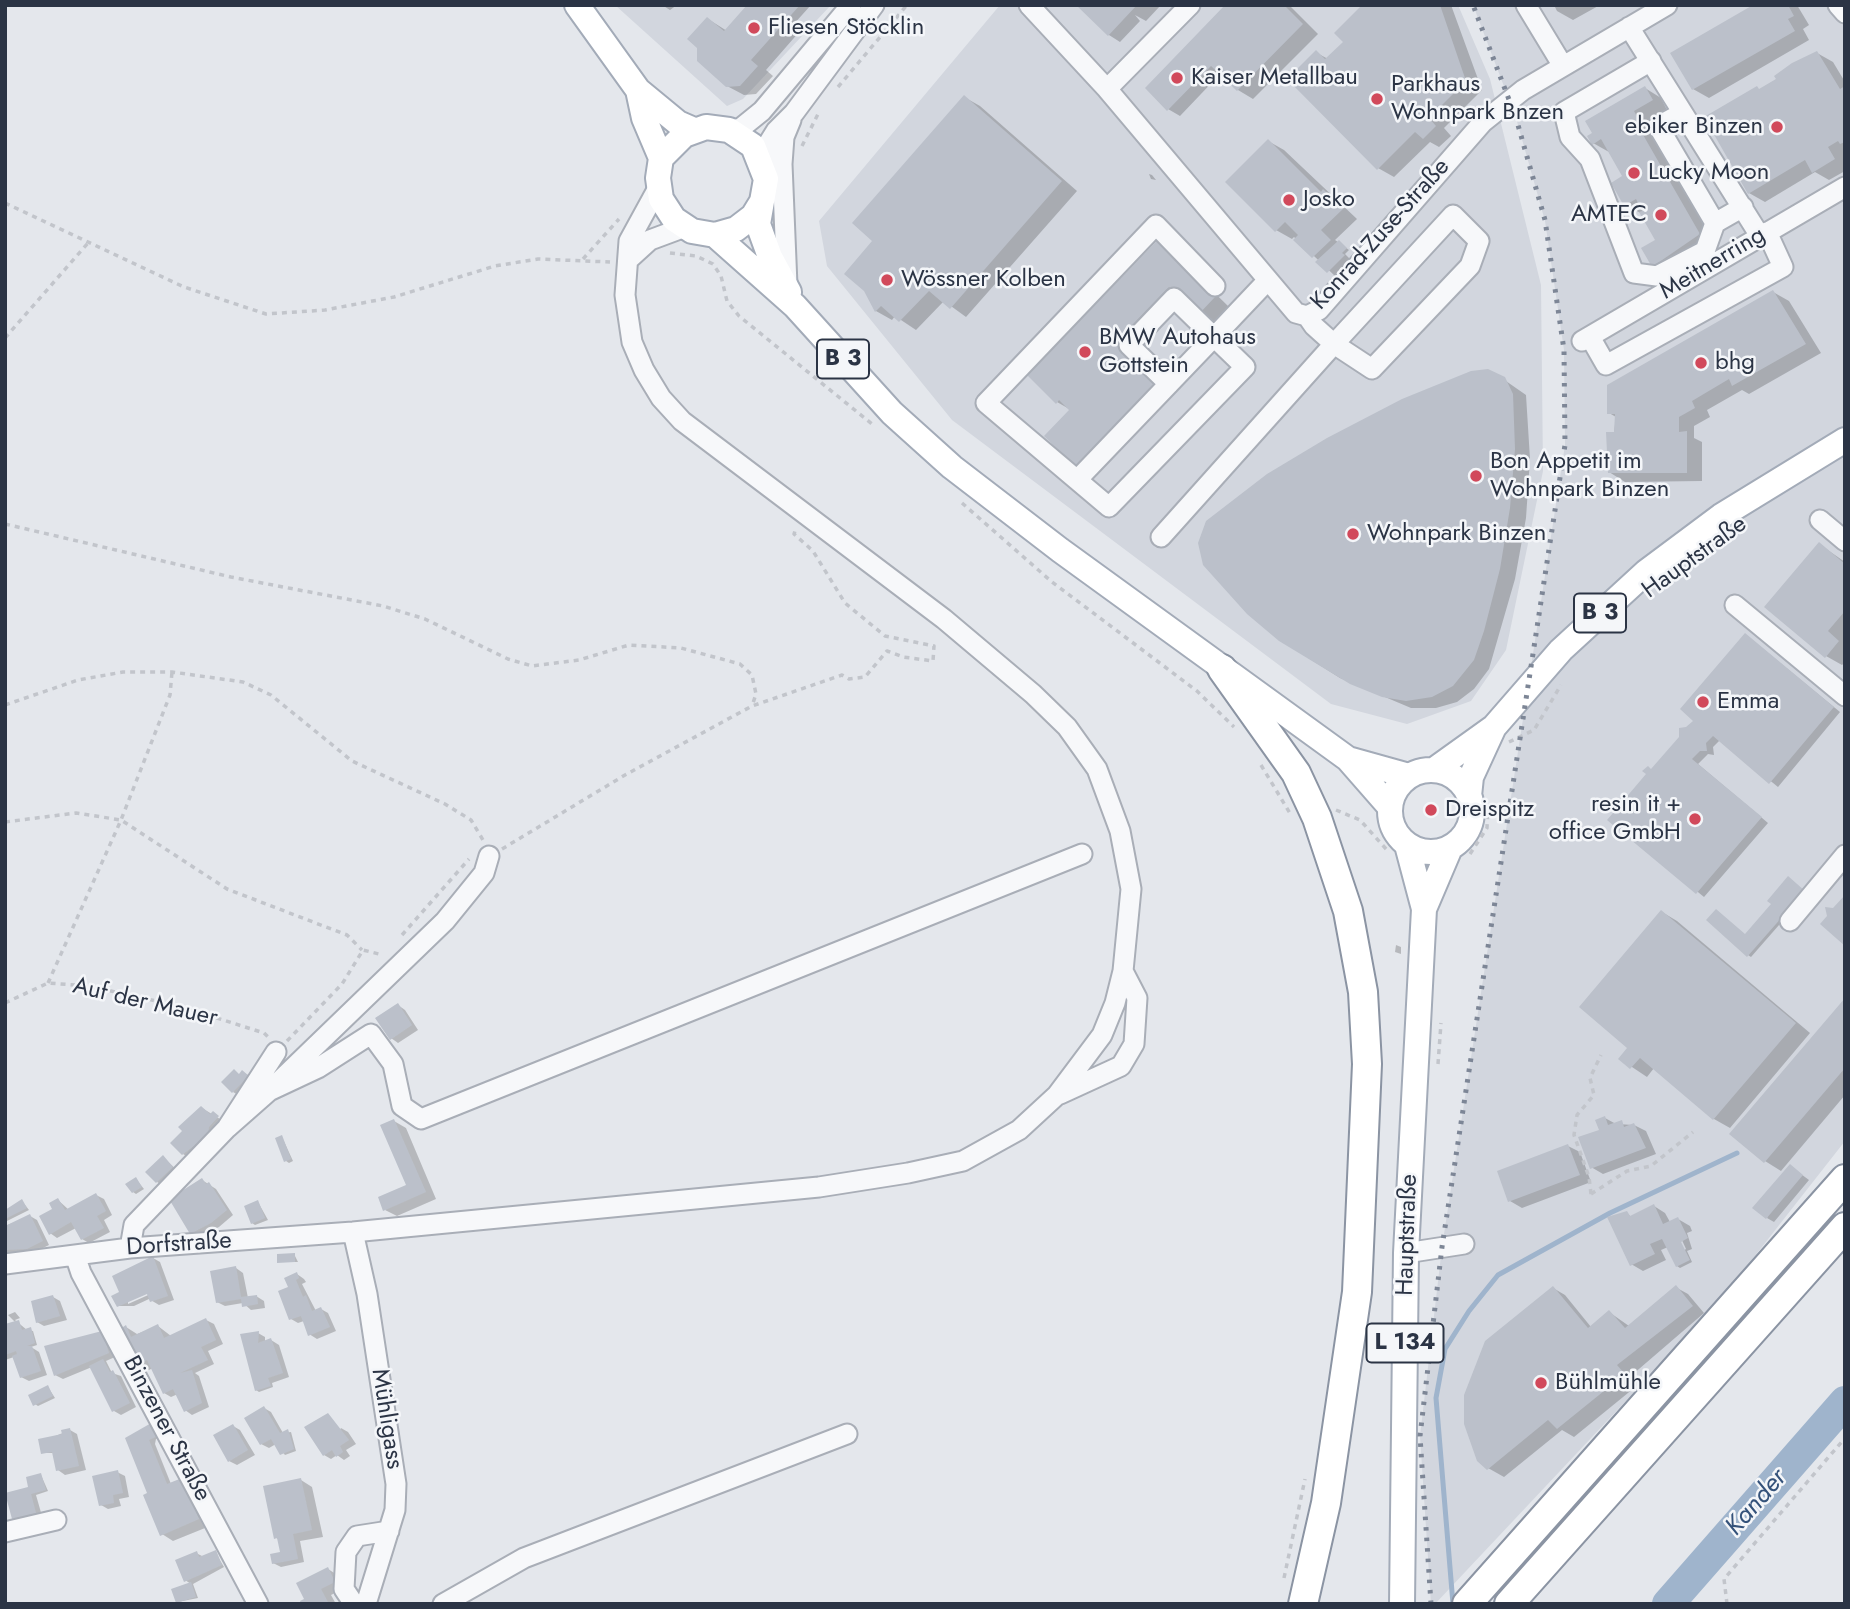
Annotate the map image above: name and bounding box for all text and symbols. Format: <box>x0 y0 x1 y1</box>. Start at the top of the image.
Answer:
place label: Fliesen Stöcklin <box>768 14 924 42</box>
marker: Fliesen Stöcklin <box>746 20 762 36</box>
place label: Kaiser Metallbau <box>1191 64 1358 92</box>
marker: Kaiser Metallbau <box>1169 70 1185 86</box>
place label: Parkhaus Wohnpark Bnzen <box>1391 71 1564 127</box>
marker: Parkhaus Wohnpark Bnzen <box>1369 91 1385 107</box>
place label: ebiker Binzen <box>1625 113 1763 141</box>
marker: ebiker Binzen <box>1769 119 1785 135</box>
street label: Konrad-Zuse-Straße <box>1306 153 1456 317</box>
place label: Lucky Moon <box>1648 159 1769 187</box>
marker: Lucky Moon <box>1626 165 1642 181</box>
place label: Josko <box>1303 186 1355 214</box>
marker: Josko <box>1281 192 1297 208</box>
place label: AMTEC <box>1571 201 1647 229</box>
marker: AMTEC <box>1653 207 1669 223</box>
street label: Meitnerring <box>1655 221 1771 307</box>
place label: Wössner Kolben <box>901 266 1066 294</box>
marker: Wössner Kolben <box>879 272 895 288</box>
place label: BMW Autohaus Gottstein <box>1099 324 1256 380</box>
road number: B 3 <box>817 340 869 378</box>
marker: BMW Autohaus Gottstein <box>1077 344 1093 360</box>
place label: bhg <box>1715 349 1755 377</box>
marker: bhg <box>1693 355 1709 371</box>
place label: Bon Appetit im Wohnpark Binzen <box>1490 448 1669 504</box>
marker: Bon Appetit im Wohnpark Binzen <box>1468 468 1484 484</box>
street label: Hauptstraße <box>1637 511 1753 605</box>
place label: Wohnpark Binzen <box>1367 520 1546 548</box>
marker: Wohnpark Binzen <box>1345 526 1361 542</box>
road number: B 3 <box>1574 594 1626 632</box>
place label: Emma <box>1717 688 1779 716</box>
marker: Emma <box>1695 694 1711 710</box>
place label: resin it + office GmbH <box>1549 791 1681 847</box>
place label: Dreispitz <box>1445 796 1534 824</box>
marker: Dreispitz <box>1423 802 1439 818</box>
marker: resin it + office GmbH <box>1687 811 1703 827</box>
street label: Auf der Mauer <box>70 972 220 1034</box>
street label: Hauptstraße <box>1391 1174 1425 1296</box>
street label: Dorfstraße <box>125 1227 233 1263</box>
road number: L 134 <box>1366 1324 1444 1362</box>
street label: Binzener Straße <box>116 1351 216 1507</box>
street label: Mühligass <box>364 1367 408 1471</box>
place label: Bühlmühle <box>1555 1369 1661 1397</box>
marker: Bühlmühle <box>1533 1375 1549 1391</box>
water label: Kander <box>1720 1463 1794 1543</box>

